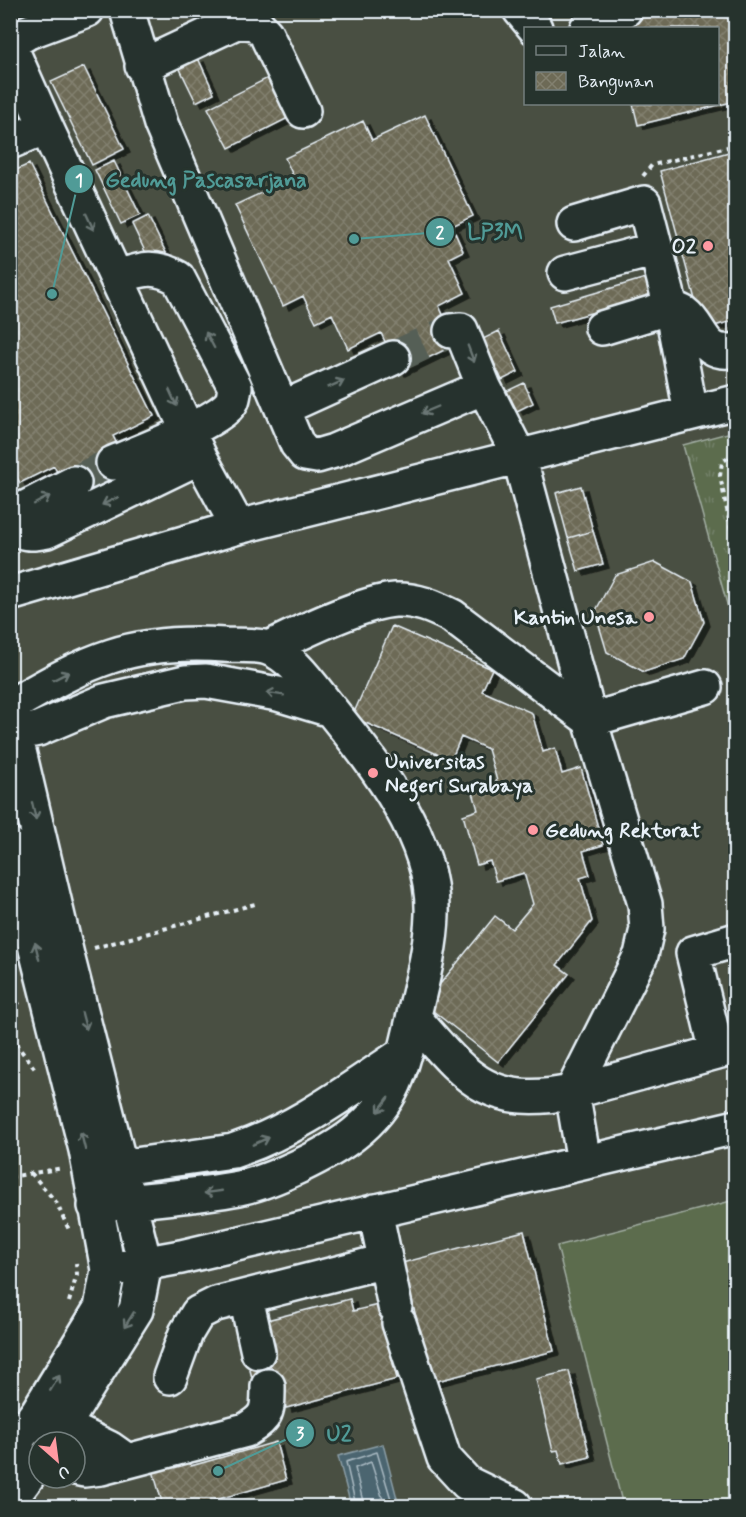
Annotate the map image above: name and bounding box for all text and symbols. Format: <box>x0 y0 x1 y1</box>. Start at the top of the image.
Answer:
legend <box>524 27 719 105</box>
text: Jalan <box>578 40 625 64</box>
text: Bangunan <box>578 70 654 95</box>
callout: Gedung Pascasarjana <box>64 159 318 199</box>
text: Gedung Pascasarjana <box>105 167 307 196</box>
text: 1 <box>75 169 83 193</box>
one-way arrow <box>85 212 97 230</box>
callout: LP3M <box>425 212 535 252</box>
text: LP3M <box>467 219 523 247</box>
text: 2 <box>436 221 445 245</box>
place label: O2 <box>672 233 697 261</box>
marker: O2 <box>701 239 715 253</box>
one-way arrow <box>204 331 215 349</box>
one-way arrow <box>466 344 477 362</box>
one-way arrow <box>327 378 345 389</box>
one-way arrow <box>168 389 180 407</box>
one-way arrow <box>421 405 440 416</box>
one-way arrow <box>33 493 51 505</box>
one-way arrow <box>101 495 119 507</box>
place label: Kantin Unesa <box>514 604 638 632</box>
marker: Kantin Unesa <box>642 610 656 624</box>
one-way arrow <box>51 670 69 681</box>
one-way arrow <box>265 688 285 699</box>
place label: Universitas Negeri Surabaya <box>385 748 533 802</box>
marker: Universitas Negeri Surabaya <box>366 766 380 780</box>
one-way arrow <box>29 801 40 820</box>
place label: Gedung Rektorat <box>545 817 701 845</box>
marker: Gedung Rektorat <box>526 823 540 837</box>
one-way arrow <box>30 942 42 961</box>
one-way arrow <box>79 1011 90 1030</box>
one-way arrow <box>376 1097 389 1113</box>
one-way arrow <box>77 1132 89 1151</box>
one-way arrow <box>252 1134 270 1146</box>
one-way arrow <box>203 1186 223 1197</box>
one-way arrow <box>123 1311 135 1328</box>
one-way arrow <box>50 1375 62 1392</box>
callout: U2 <box>285 1413 364 1453</box>
text: U2 <box>326 1421 352 1449</box>
text: 3 <box>296 1422 305 1446</box>
north arrow <box>27 1430 87 1490</box>
text: U <box>54 1460 73 1484</box>

